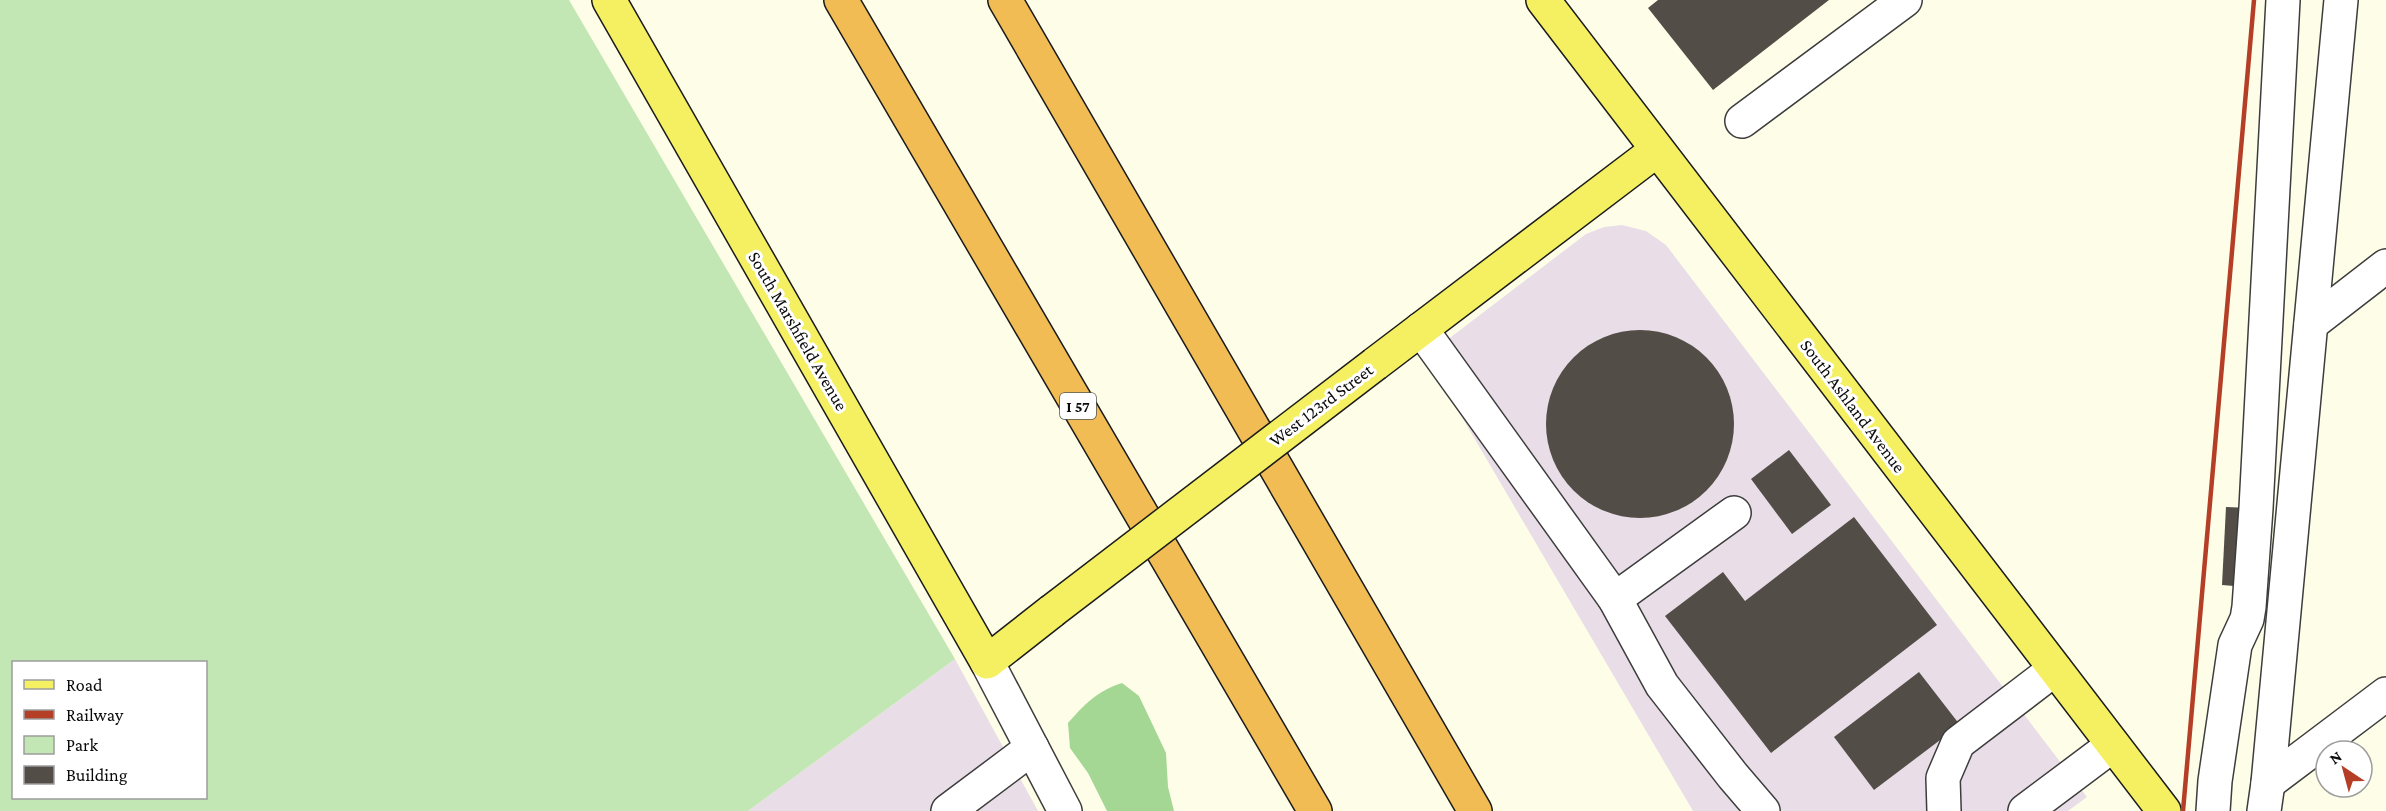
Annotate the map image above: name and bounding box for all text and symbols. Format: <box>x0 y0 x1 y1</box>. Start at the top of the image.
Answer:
street label: South Marshfield Avenue <box>744 248 852 414</box>
street label: South Ashland Avenue <box>1796 336 1910 477</box>
street label: West 123rd Street <box>1265 359 1377 450</box>
road number: I 57 <box>1060 393 1096 419</box>
legend <box>12 661 207 799</box>
text: Road <box>66 675 103 695</box>
text: Railway <box>66 705 124 725</box>
text: Park <box>66 735 98 755</box>
north arrow <box>2314 739 2374 799</box>
text: N <box>2326 747 2345 767</box>
text: Building <box>66 765 128 785</box>

